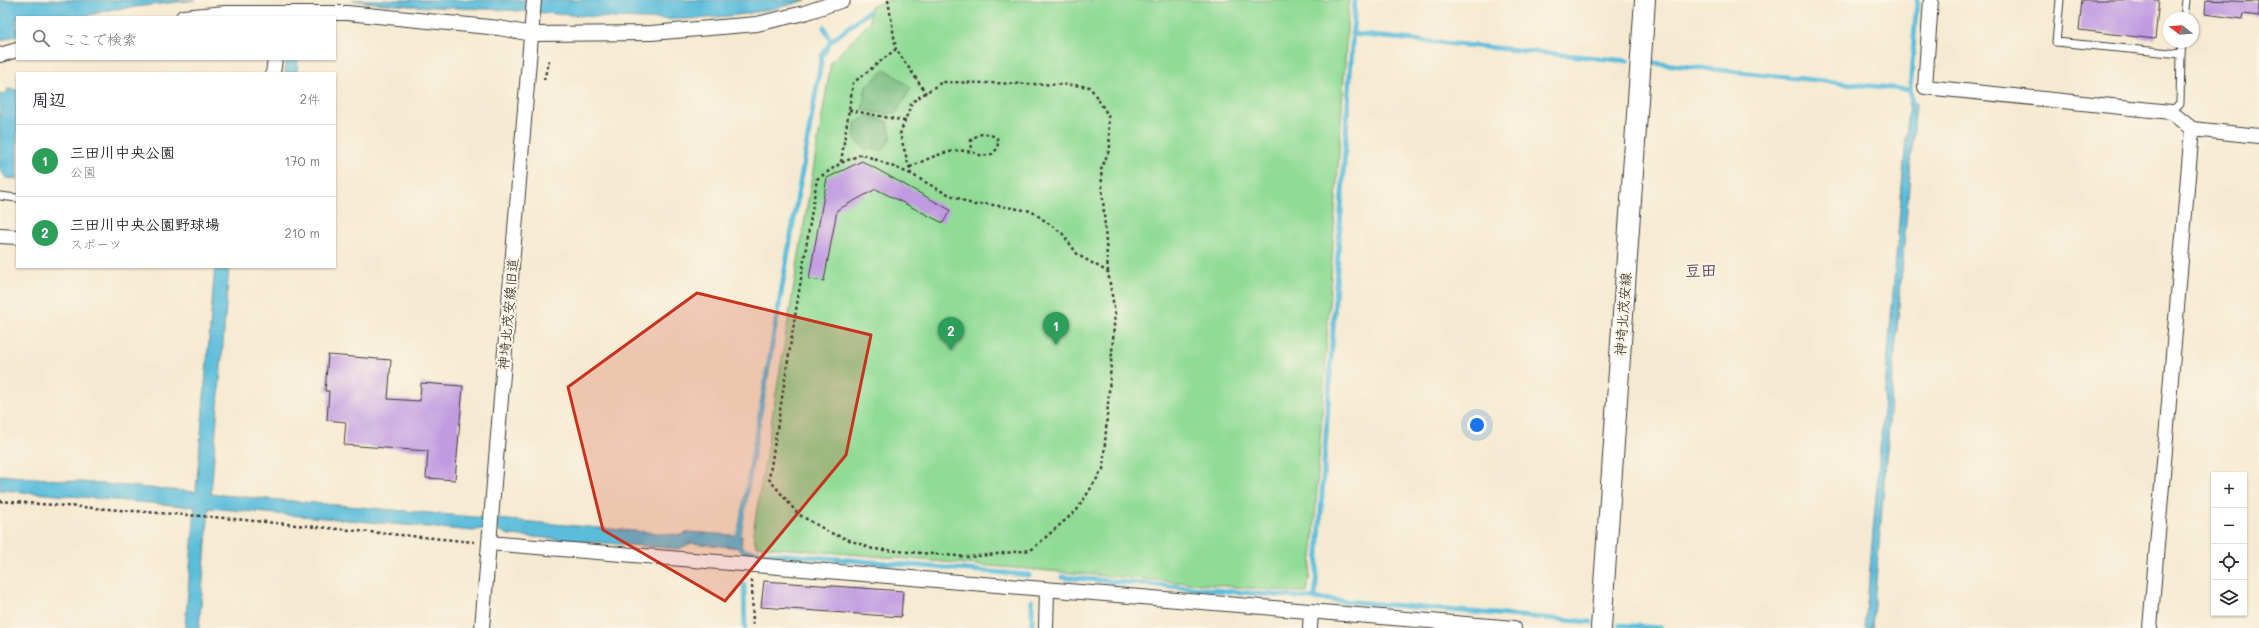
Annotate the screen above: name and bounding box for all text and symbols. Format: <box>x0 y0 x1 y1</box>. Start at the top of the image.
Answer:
north arrow <box>2163 12 2199 48</box>
search box <box>16 16 336 60</box>
icon: search <box>30 27 52 49</box>
text: ここで検索 <box>62 29 137 49</box>
text: 周辺 <box>32 88 66 110</box>
text: 2件 <box>300 90 320 107</box>
text: 三田川中央公園 <box>70 142 175 162</box>
text: 1 <box>42 152 48 169</box>
text: 170 m <box>284 152 320 169</box>
text: 公園 <box>70 163 96 180</box>
text: 三田川中央公園野球場 <box>70 214 220 234</box>
text: 2 <box>41 224 49 241</box>
text: 210 m <box>284 224 320 241</box>
text: スポーツ <box>70 235 122 252</box>
street label: 神埼北茂安線旧道 <box>493 257 522 371</box>
district label: 豆田 <box>1685 259 1717 280</box>
street label: 神埼北茂安線 <box>1610 271 1635 357</box>
pin: 1 <box>1043 312 1069 345</box>
pin: 2 <box>938 317 964 350</box>
your location <box>1467 415 1487 435</box>
map controls <box>2211 472 2247 616</box>
button: + <box>2211 472 2247 508</box>
button: − <box>2211 508 2247 544</box>
button: locate <box>2211 544 2247 580</box>
button: layers <box>2211 580 2247 616</box>

